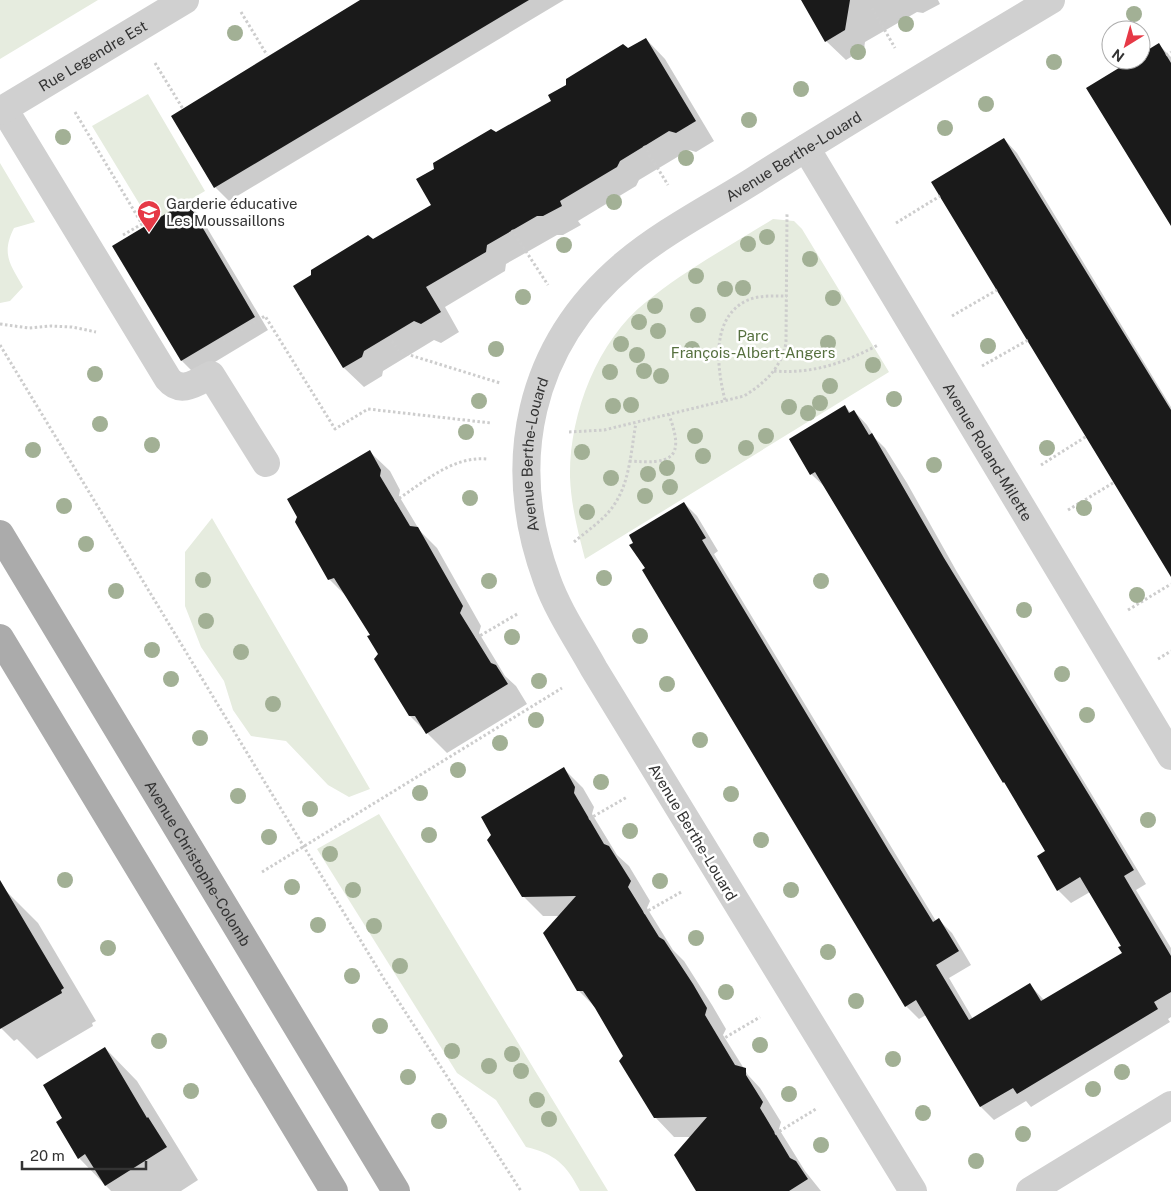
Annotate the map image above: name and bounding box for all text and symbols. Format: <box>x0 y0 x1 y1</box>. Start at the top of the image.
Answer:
street label: Rue Legendre Est <box>35 16 150 94</box>
north arrow <box>1101 20 1151 70</box>
text: N <box>1109 46 1127 65</box>
street label: Avenue Berthe-Louard <box>722 108 864 204</box>
place label: Garderie éducative Les Moussaillons <box>166 195 298 229</box>
school or university icon: Garderie éducative Les Moussaillons <box>136 199 162 233</box>
park label: Parc François-Albert-Angers <box>671 327 835 361</box>
street label: Avenue Berthe-Louard <box>518 375 551 533</box>
street label: Avenue Roland-Milette <box>940 379 1036 524</box>
street label: Avenue Berthe-Louard <box>645 760 741 904</box>
street label: Avenue Christophe-Colomb <box>142 777 255 949</box>
scale bar <box>22 1138 146 1170</box>
text: 20 m <box>30 1147 65 1164</box>

